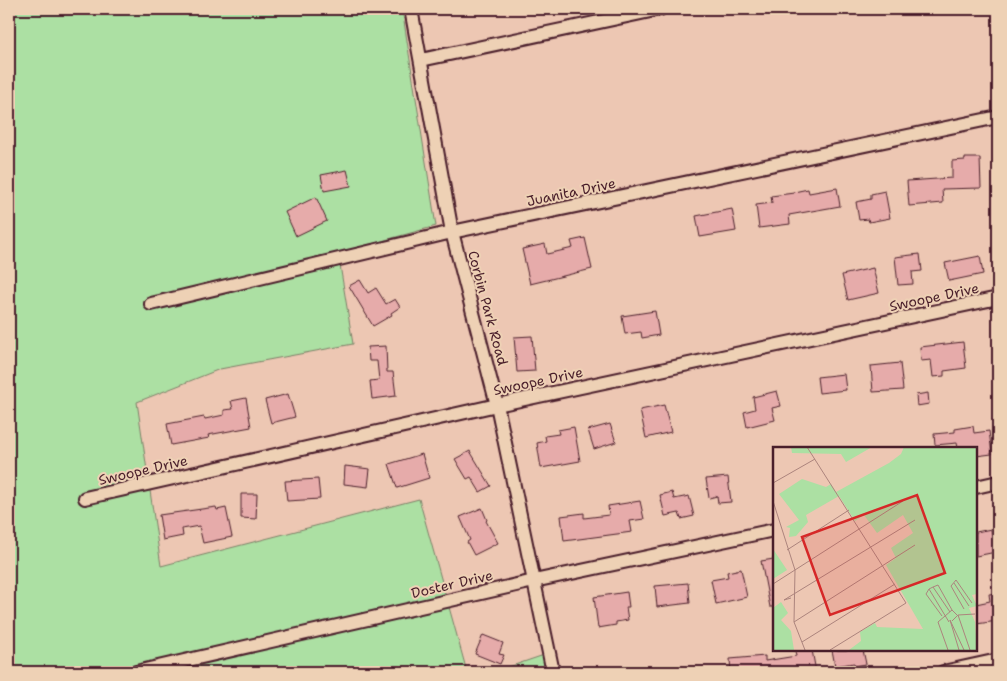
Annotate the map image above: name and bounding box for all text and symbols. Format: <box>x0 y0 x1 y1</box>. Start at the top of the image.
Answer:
street label: Juanita Drive <box>525 174 617 210</box>
street label: Corbin Park Road <box>464 249 512 367</box>
street label: Swoope Drive <box>888 279 981 315</box>
street label: Swoope Drive <box>492 363 585 399</box>
inset map <box>773 447 977 651</box>
street label: Swoope Drive <box>97 451 190 489</box>
street label: Doster Drive <box>409 566 495 602</box>

